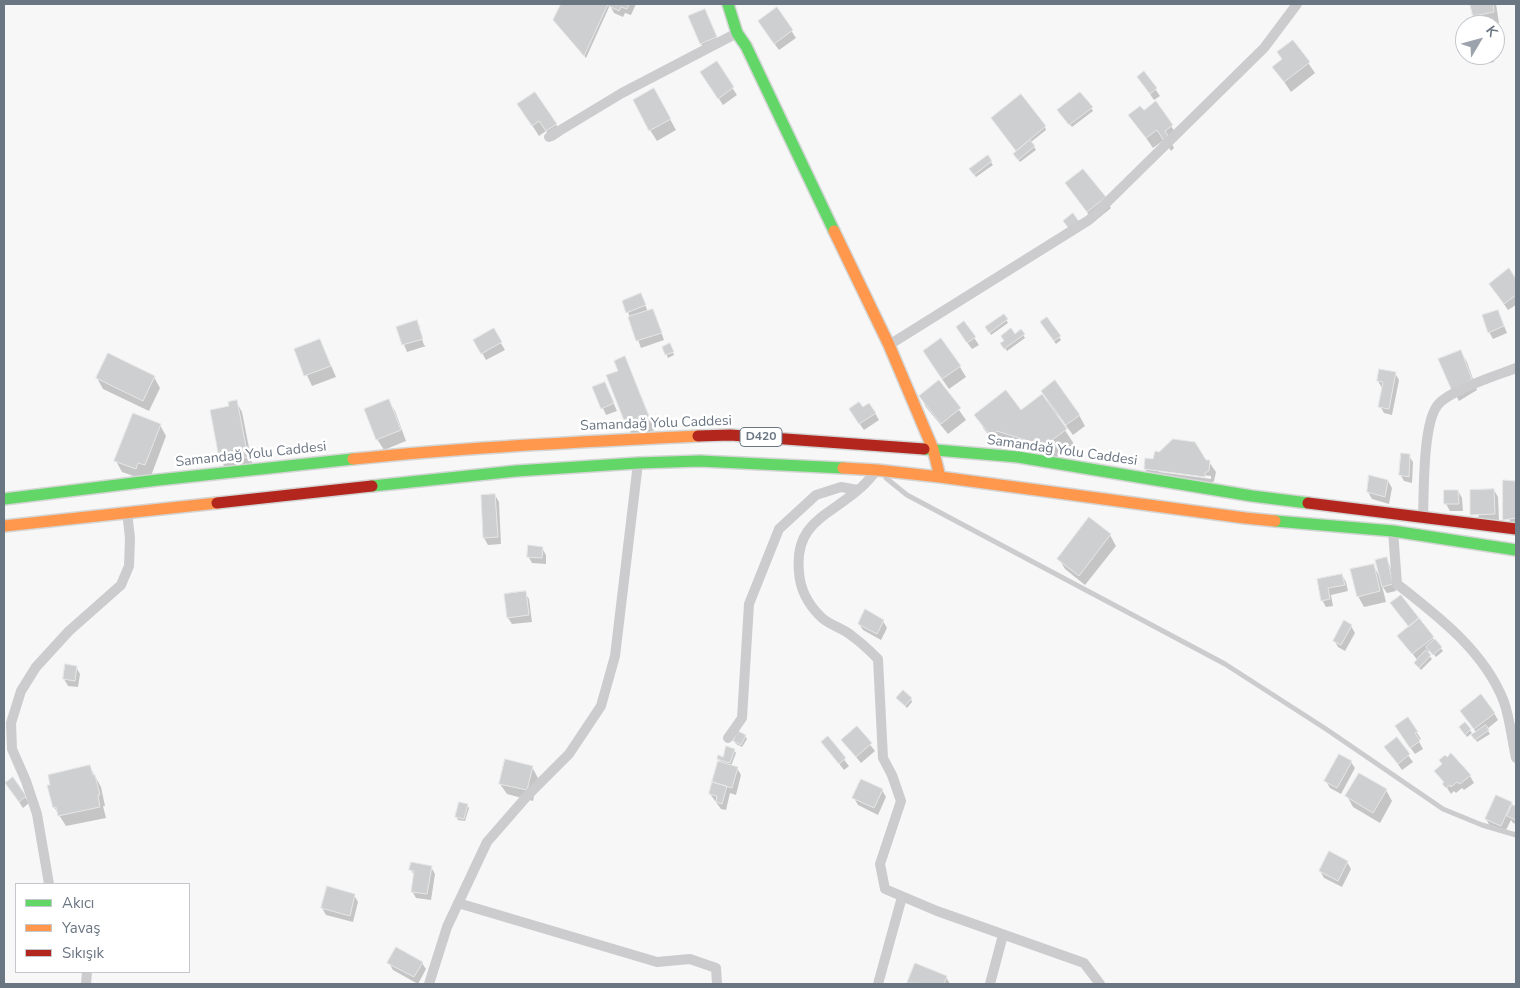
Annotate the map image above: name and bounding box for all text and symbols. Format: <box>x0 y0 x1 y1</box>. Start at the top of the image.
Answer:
north arrow <box>1455 15 1505 65</box>
text: K <box>1481 22 1502 41</box>
street label: Samandağ Yolu Caddesi <box>580 413 732 435</box>
road number: D420 <box>740 428 782 447</box>
street label: Samandağ Yolu Caddesi <box>986 432 1138 470</box>
street label: Samandağ Yolu Caddesi <box>175 439 327 471</box>
legend <box>15 883 190 973</box>
text: Akıcı <box>62 893 94 913</box>
text: Yavaş <box>62 918 100 938</box>
text: Sıkışık <box>62 943 104 963</box>

